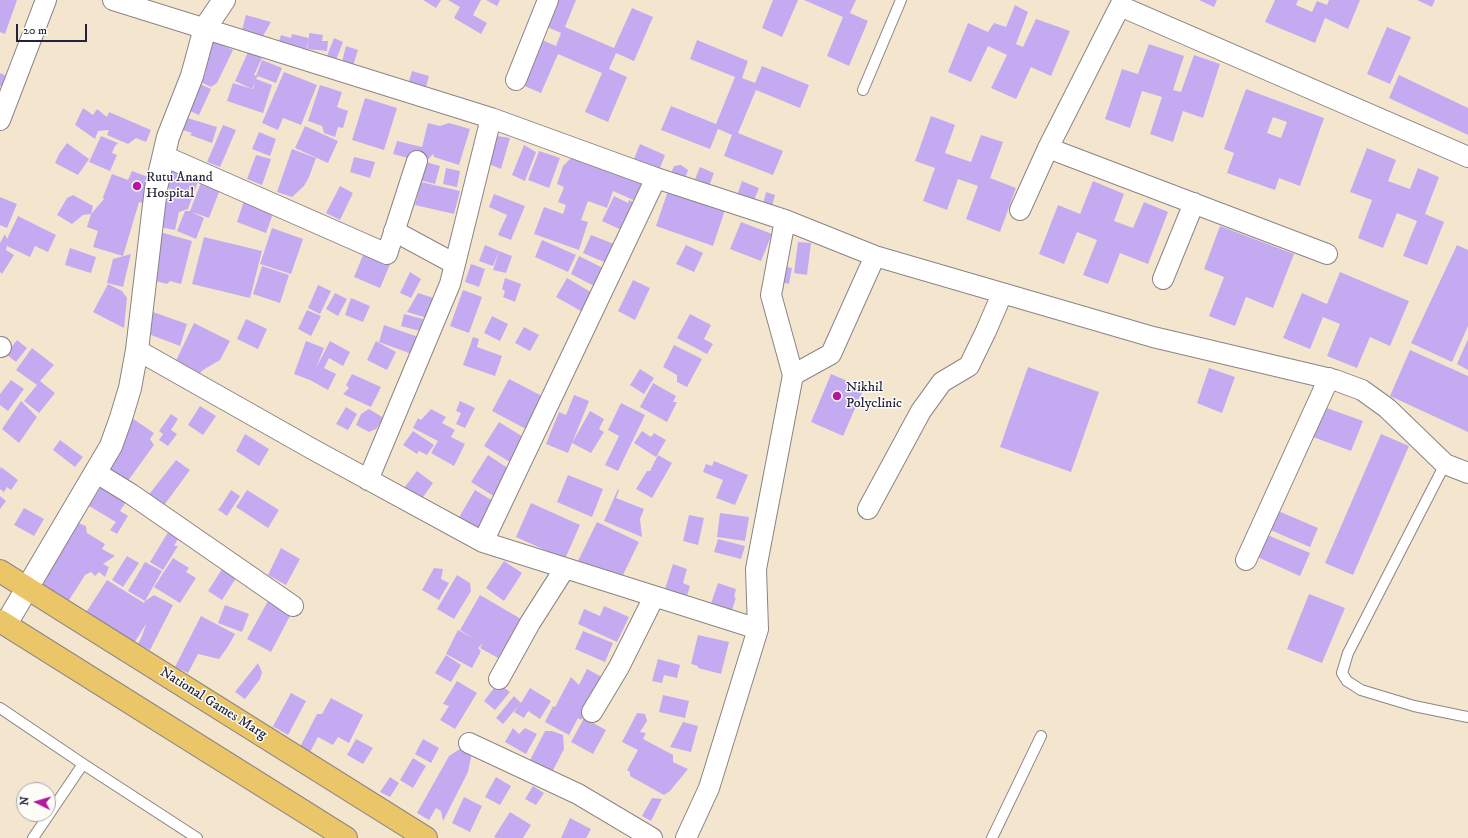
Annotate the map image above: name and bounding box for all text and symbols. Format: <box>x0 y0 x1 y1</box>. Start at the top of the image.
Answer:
scale bar <box>18 16 89 42</box>
text: 20 m <box>23 23 47 38</box>
place label: Rutu Anand Hospital <box>146 170 213 202</box>
marker: Rutu Anand Hospital <box>131 180 143 192</box>
place label: Nikhil Polyclinic <box>846 380 902 412</box>
marker: Nikhil Polyclinic <box>831 390 843 402</box>
street label: National Games Marg <box>156 664 270 744</box>
north arrow <box>16 782 56 822</box>
text: N <box>18 796 32 806</box>

